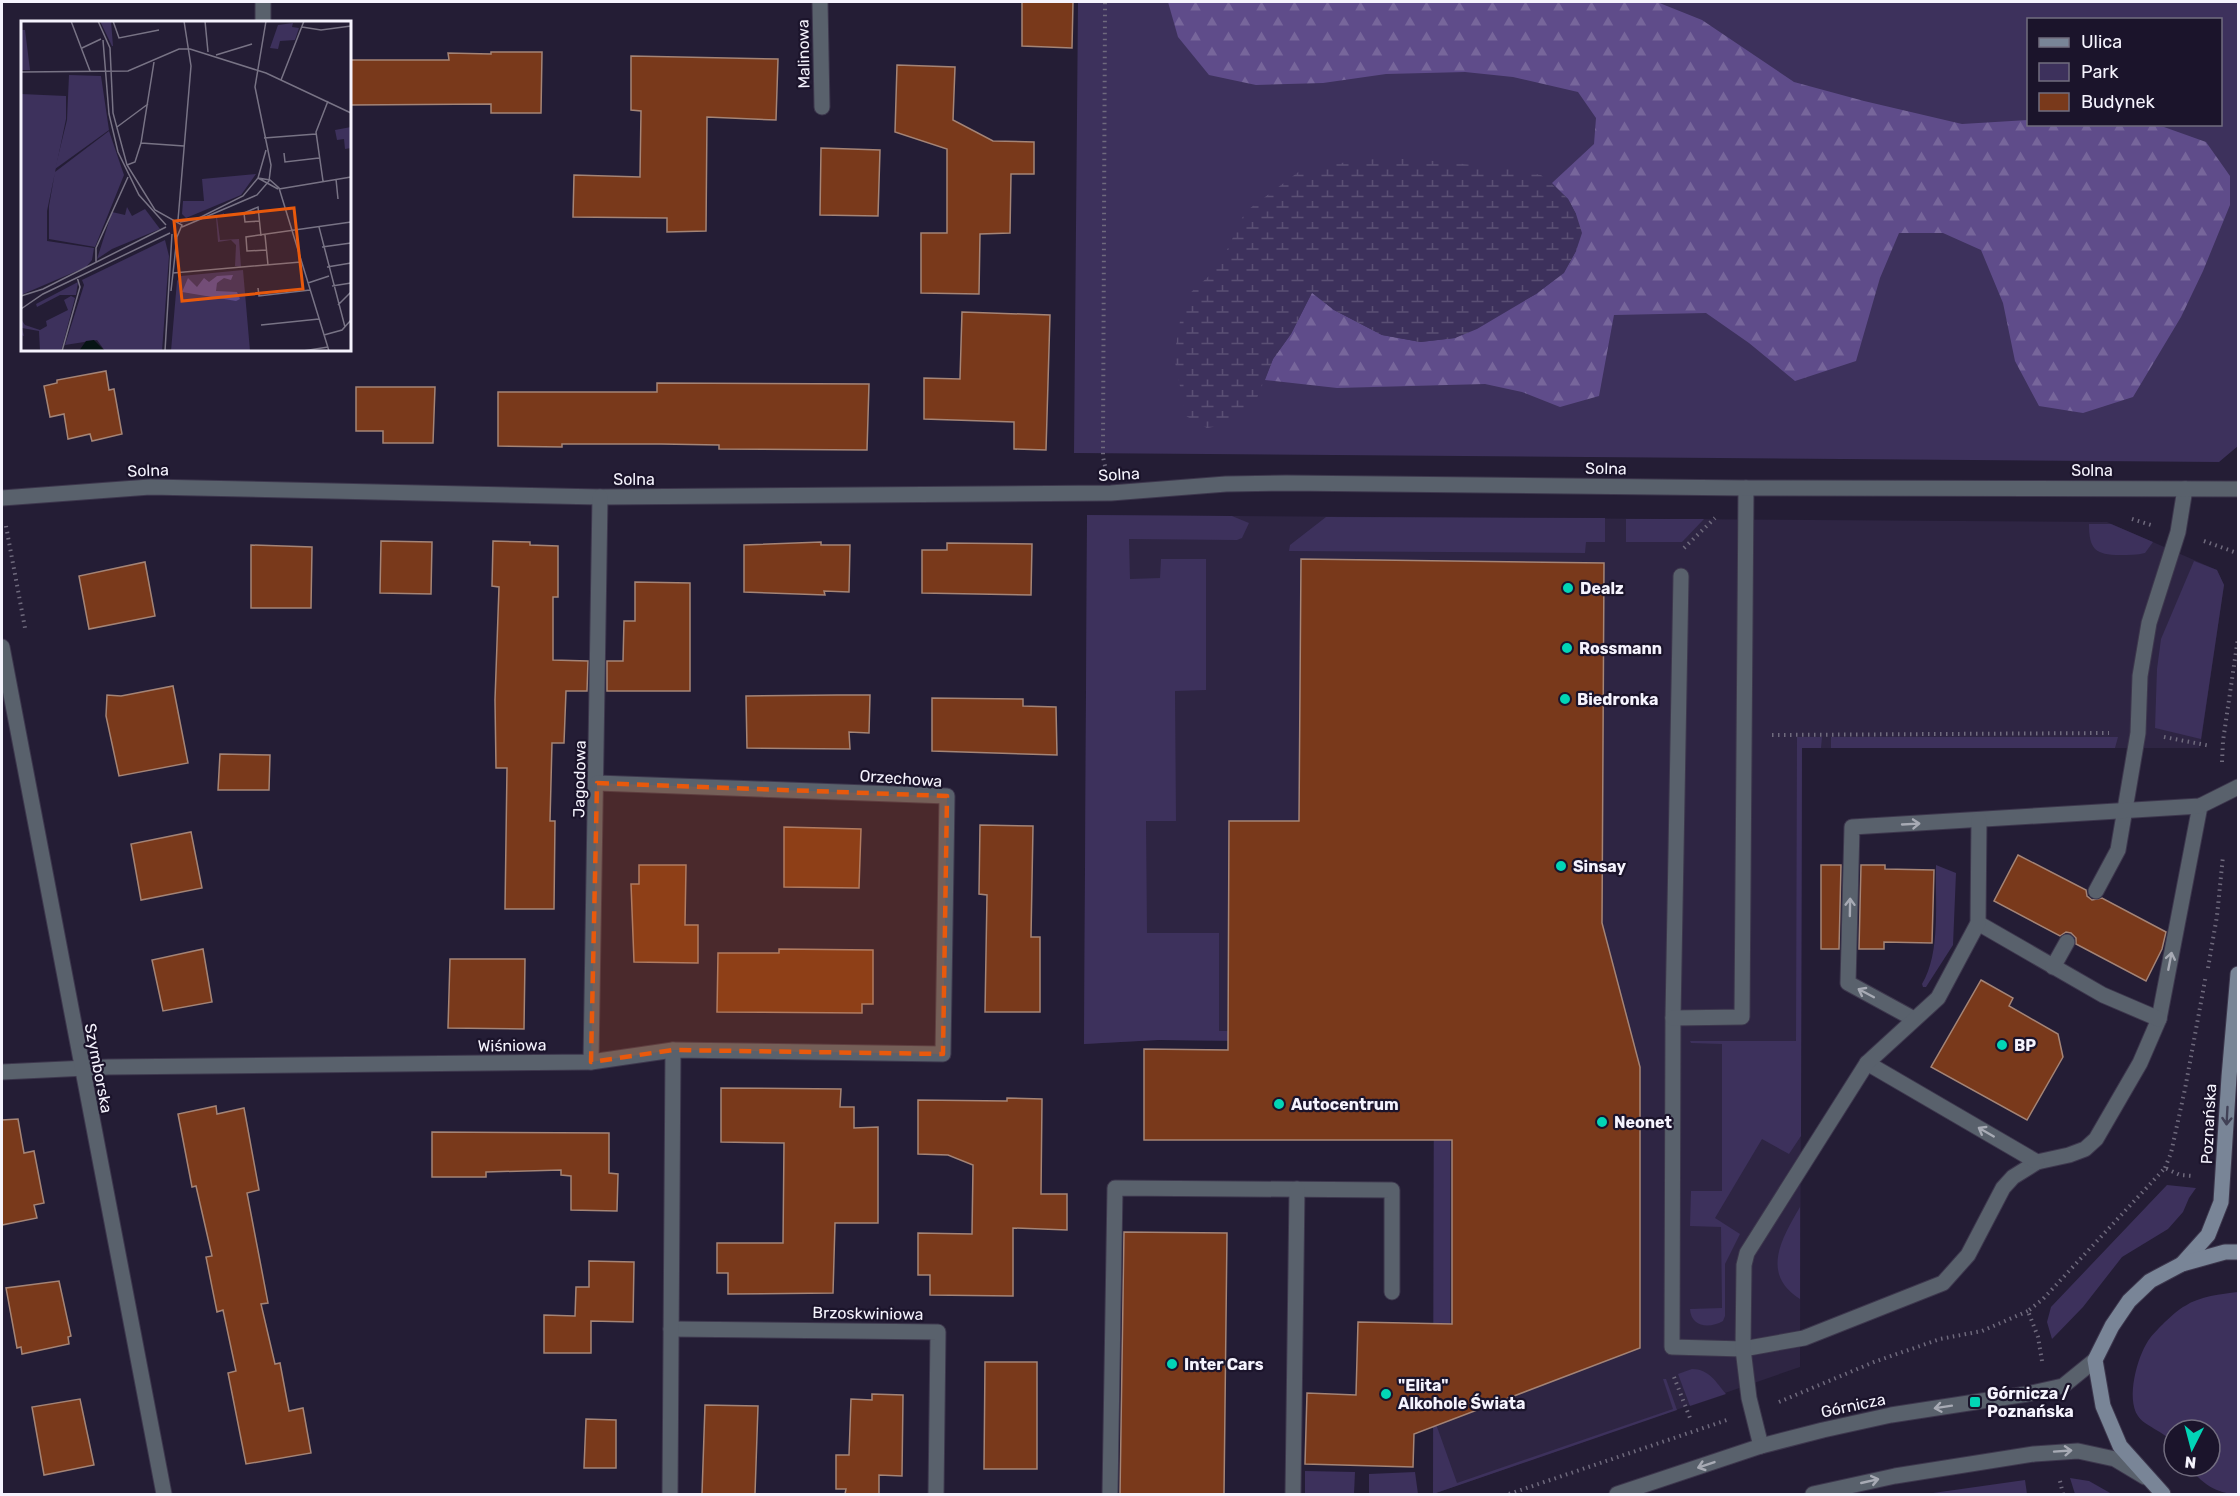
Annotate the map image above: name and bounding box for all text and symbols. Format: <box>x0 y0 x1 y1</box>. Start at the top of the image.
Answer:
legend <box>2027 18 2222 126</box>
street label: Malinowa <box>793 19 814 89</box>
inset map <box>21 21 351 351</box>
text: Ulica <box>2081 31 2122 53</box>
text: Park <box>2081 61 2119 83</box>
text: Budynek <box>2081 91 2155 113</box>
street label: Solna <box>1585 459 1627 478</box>
street label: Solna <box>127 460 169 481</box>
street label: Solna <box>2071 461 2113 480</box>
street label: Solna <box>1098 464 1140 485</box>
street label: Solna <box>613 470 655 489</box>
place label: Dealz <box>1580 579 1624 598</box>
marker: Dealz <box>1561 581 1575 595</box>
place label: Rossmann <box>1579 639 1662 658</box>
marker: Rossmann <box>1560 641 1574 655</box>
place label: Biedronka <box>1577 690 1658 709</box>
marker: Biedronka <box>1558 692 1572 706</box>
street label: Jagodowa <box>569 740 590 818</box>
street label: Orzechowa <box>859 766 943 791</box>
one-way arrow <box>1900 818 1920 829</box>
place label: Sinsay <box>1573 857 1626 876</box>
marker: Sinsay <box>1554 859 1568 873</box>
one-way arrow <box>1844 897 1856 917</box>
one-way arrow <box>2165 952 2176 972</box>
one-way arrow <box>1858 987 1876 998</box>
street label: Szymborska <box>81 1022 117 1115</box>
street label: Wiśniowa <box>477 1035 547 1056</box>
place label: BP <box>2014 1036 2036 1055</box>
marker: BP <box>1995 1038 2009 1052</box>
street label: Poznańska <box>2197 1083 2220 1165</box>
place label: Autocentrum <box>1291 1095 1399 1114</box>
marker: Autocentrum <box>1272 1097 1286 1111</box>
one-way arrow <box>2221 1106 2232 1126</box>
place label: Neonet <box>1614 1113 1673 1132</box>
marker: Neonet <box>1595 1115 1609 1129</box>
one-way arrow <box>1978 1126 1995 1138</box>
street label: Brzoskwiniowa <box>812 1303 924 1324</box>
place label: Inter Cars <box>1184 1355 1264 1374</box>
marker: Inter Cars <box>1165 1357 1179 1371</box>
place label: "Elita" Alkohole Świata <box>1398 1376 1525 1413</box>
place label: Górnicza / Poznańska <box>1987 1384 2074 1421</box>
marker: "Elita" Alkohole Świata <box>1379 1387 1393 1401</box>
street label: Górnicza <box>1819 1389 1887 1422</box>
marker: Górnicza / Poznańska <box>1968 1395 1982 1409</box>
one-way arrow <box>1933 1402 1953 1413</box>
north arrow <box>2162 1418 2222 1478</box>
one-way arrow <box>2052 1446 2072 1457</box>
text: N <box>2184 1452 2197 1472</box>
one-way arrow <box>1697 1460 1716 1471</box>
one-way arrow <box>1860 1475 1879 1487</box>

